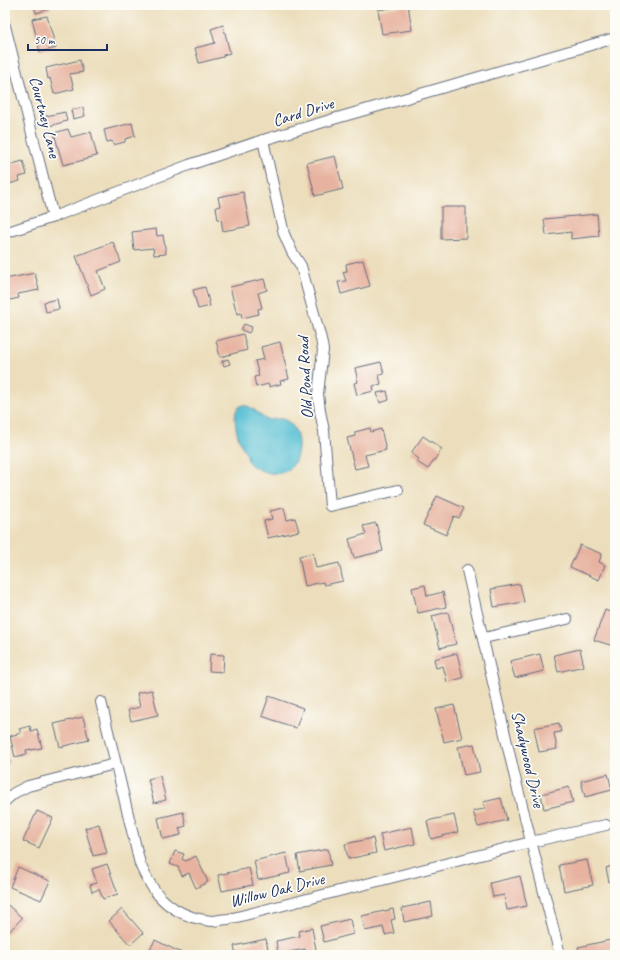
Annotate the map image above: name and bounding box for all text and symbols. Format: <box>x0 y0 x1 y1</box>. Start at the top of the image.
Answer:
scale bar <box>28 26 107 52</box>
text: 50 m <box>34 32 56 48</box>
street label: Courtney Lane <box>25 74 66 161</box>
street label: Card Drive <box>270 92 337 131</box>
street label: Old Pond Road <box>292 333 318 420</box>
street label: Shadywood Drive <box>507 709 550 811</box>
street label: Willow Oak Drive <box>228 868 328 912</box>

